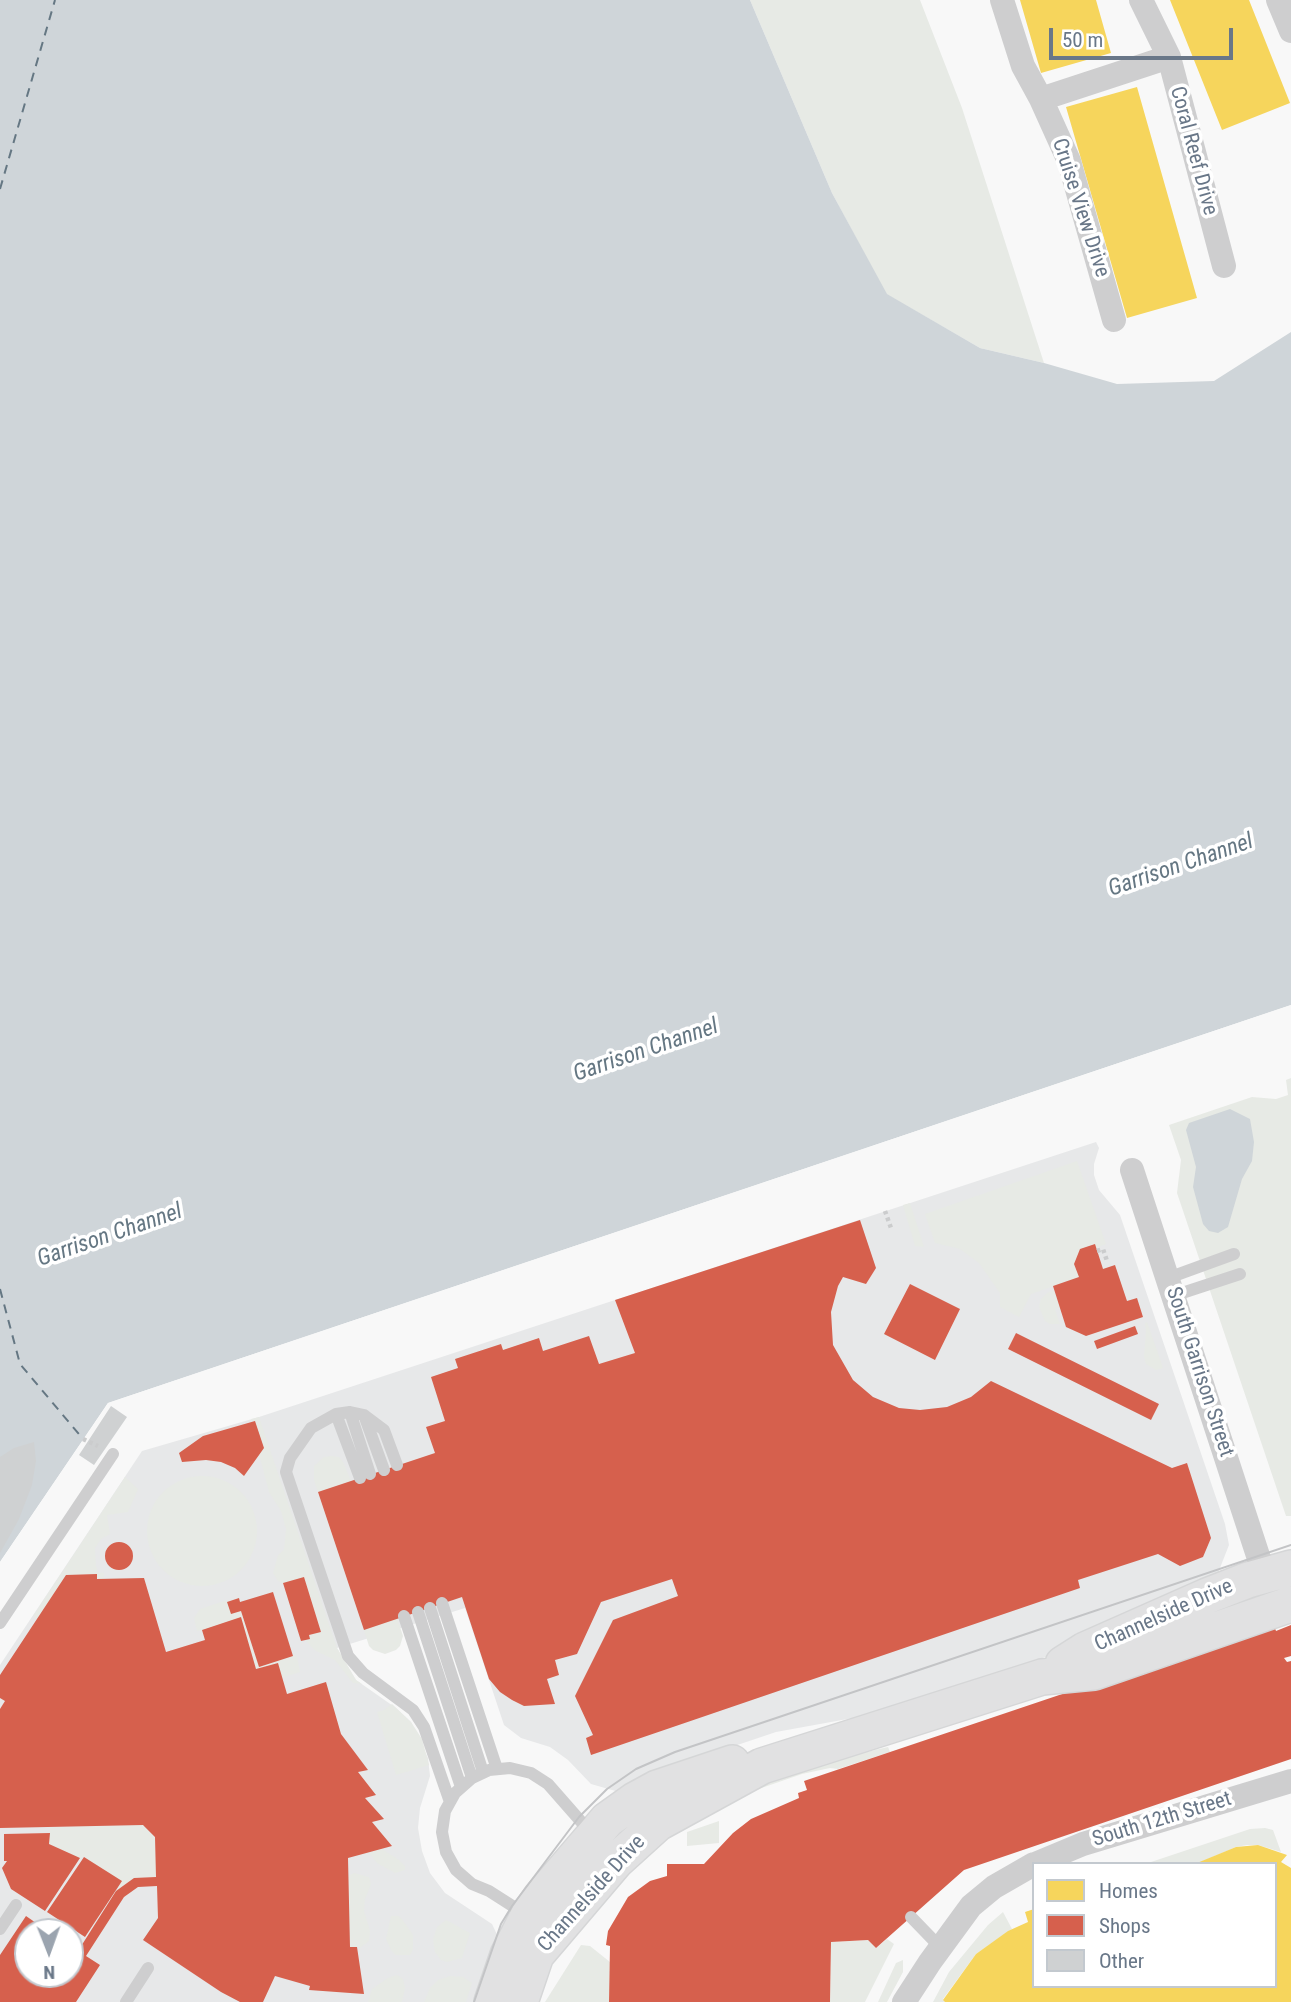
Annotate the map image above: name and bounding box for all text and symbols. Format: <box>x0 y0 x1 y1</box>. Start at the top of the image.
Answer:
scale bar <box>1053 14 1237 58</box>
text: 50 m <box>1062 28 1103 52</box>
street label: Coral Reef Drive <box>1164 84 1222 218</box>
street label: Cruise View Drive <box>1046 135 1114 281</box>
water label: Garrison Channel <box>1105 828 1257 904</box>
water label: Garrison Channel <box>570 1013 722 1089</box>
water label: Garrison Channel <box>34 1198 186 1274</box>
street label: South Garrison Street <box>1160 1284 1238 1460</box>
street label: Channelside Drive <box>1091 1574 1237 1658</box>
street label: South 12th Street <box>1090 1787 1234 1853</box>
street label: Channelside Drive <box>533 1830 651 1958</box>
legend <box>1032 1862 1277 1988</box>
text: Homes <box>1099 1879 1158 1903</box>
text: Shops <box>1099 1914 1151 1938</box>
north arrow <box>14 1918 84 1988</box>
text: Other <box>1099 1949 1144 1973</box>
text: N <box>43 1961 55 1984</box>

